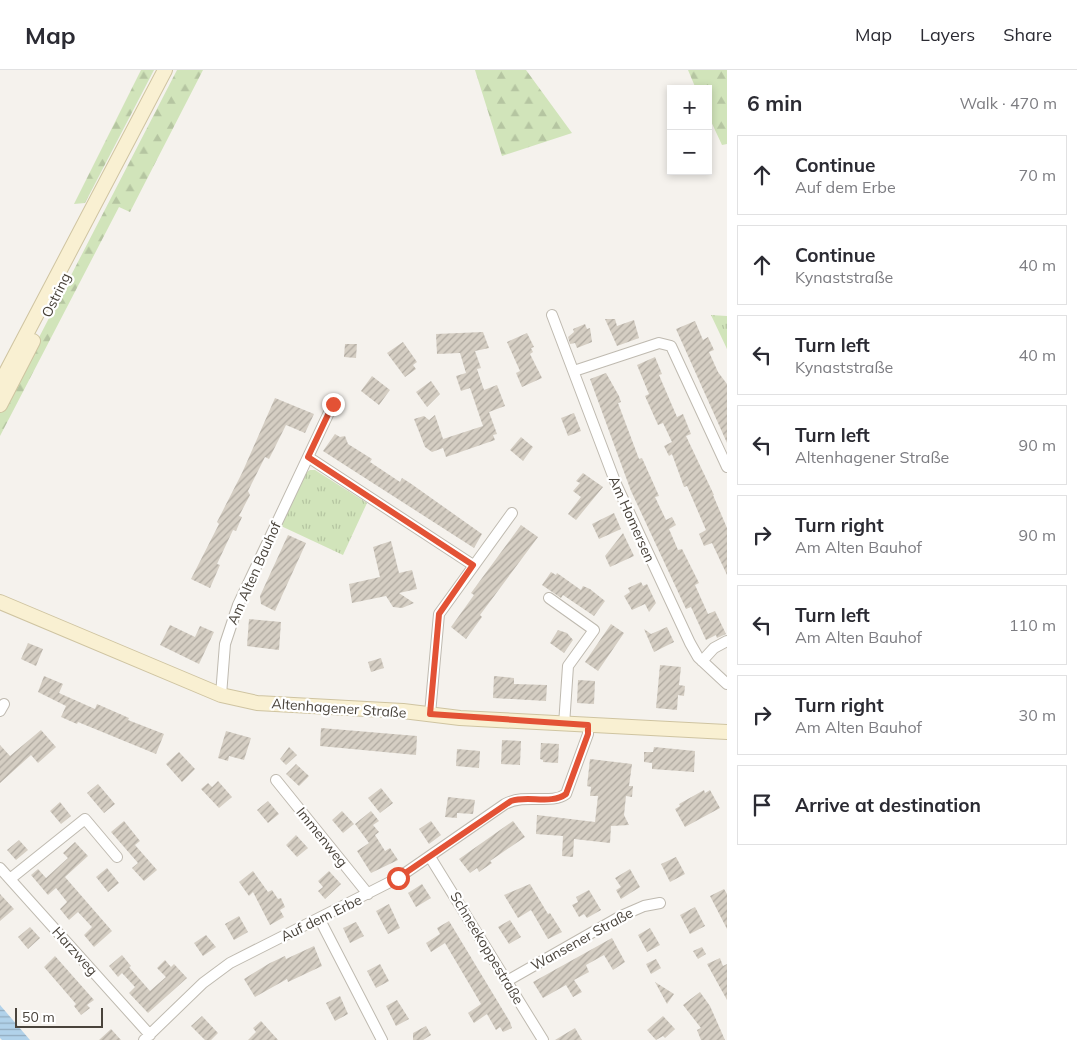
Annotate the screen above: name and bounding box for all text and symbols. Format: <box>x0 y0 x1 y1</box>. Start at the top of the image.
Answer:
text: Map <box>25 20 76 50</box>
text: Map <box>855 23 892 46</box>
text: Layers <box>920 23 975 46</box>
text: Share <box>1003 23 1052 46</box>
map controls <box>667 85 712 175</box>
button: + <box>667 85 712 130</box>
text: 6 min <box>747 90 802 116</box>
text: Walk · 470 m <box>959 93 1057 113</box>
button: − <box>667 130 712 175</box>
text: Continue <box>795 153 875 177</box>
icon: ahead <box>748 161 776 189</box>
text: 70 m <box>1019 165 1056 185</box>
text: Auf dem Erbe <box>795 177 896 197</box>
text: Continue <box>795 243 875 267</box>
icon: ahead <box>748 251 776 279</box>
text: 40 m <box>1019 255 1056 275</box>
text: Kynaststraße <box>795 267 893 287</box>
street label: Ostring <box>37 270 75 320</box>
text: Turn left <box>795 333 870 357</box>
icon: left <box>748 341 776 369</box>
text: 40 m <box>1019 345 1056 365</box>
text: Kynaststraße <box>795 357 893 377</box>
route end <box>322 393 345 416</box>
text: Turn left <box>795 423 870 447</box>
icon: left <box>748 431 776 459</box>
text: 90 m <box>1019 435 1056 455</box>
text: Altenhagener Straße <box>795 447 949 467</box>
street label: Am Homersen <box>605 473 659 565</box>
text: Turn right <box>795 513 884 537</box>
street label: Am Alten Bauhof <box>223 518 285 627</box>
icon: right <box>748 521 776 549</box>
text: 90 m <box>1019 525 1056 545</box>
text: Am Alten Bauhof <box>795 537 922 557</box>
text: Turn left <box>795 603 870 627</box>
icon: left <box>748 611 776 639</box>
text: 110 m <box>1009 615 1056 635</box>
text: Am Alten Bauhof <box>795 627 922 647</box>
text: Turn right <box>795 693 884 717</box>
street label: Altenhagener Straße <box>271 694 407 722</box>
icon: right <box>748 701 776 729</box>
text: 30 m <box>1019 705 1056 725</box>
text: Am Alten Bauhof <box>795 717 922 737</box>
icon: arrive <box>748 791 776 819</box>
text: Arrive at destination <box>795 793 981 817</box>
street label: Immenweg <box>292 803 352 871</box>
route start <box>387 867 410 890</box>
street label: Schneekoppestraße <box>446 888 528 1008</box>
street label: Auf dem Erbe <box>277 891 365 945</box>
street label: Wansener Straße <box>528 903 636 975</box>
street label: Harzweg <box>48 923 102 979</box>
scale bar <box>15 1005 102 1028</box>
text: 50 m <box>22 1008 55 1026</box>

